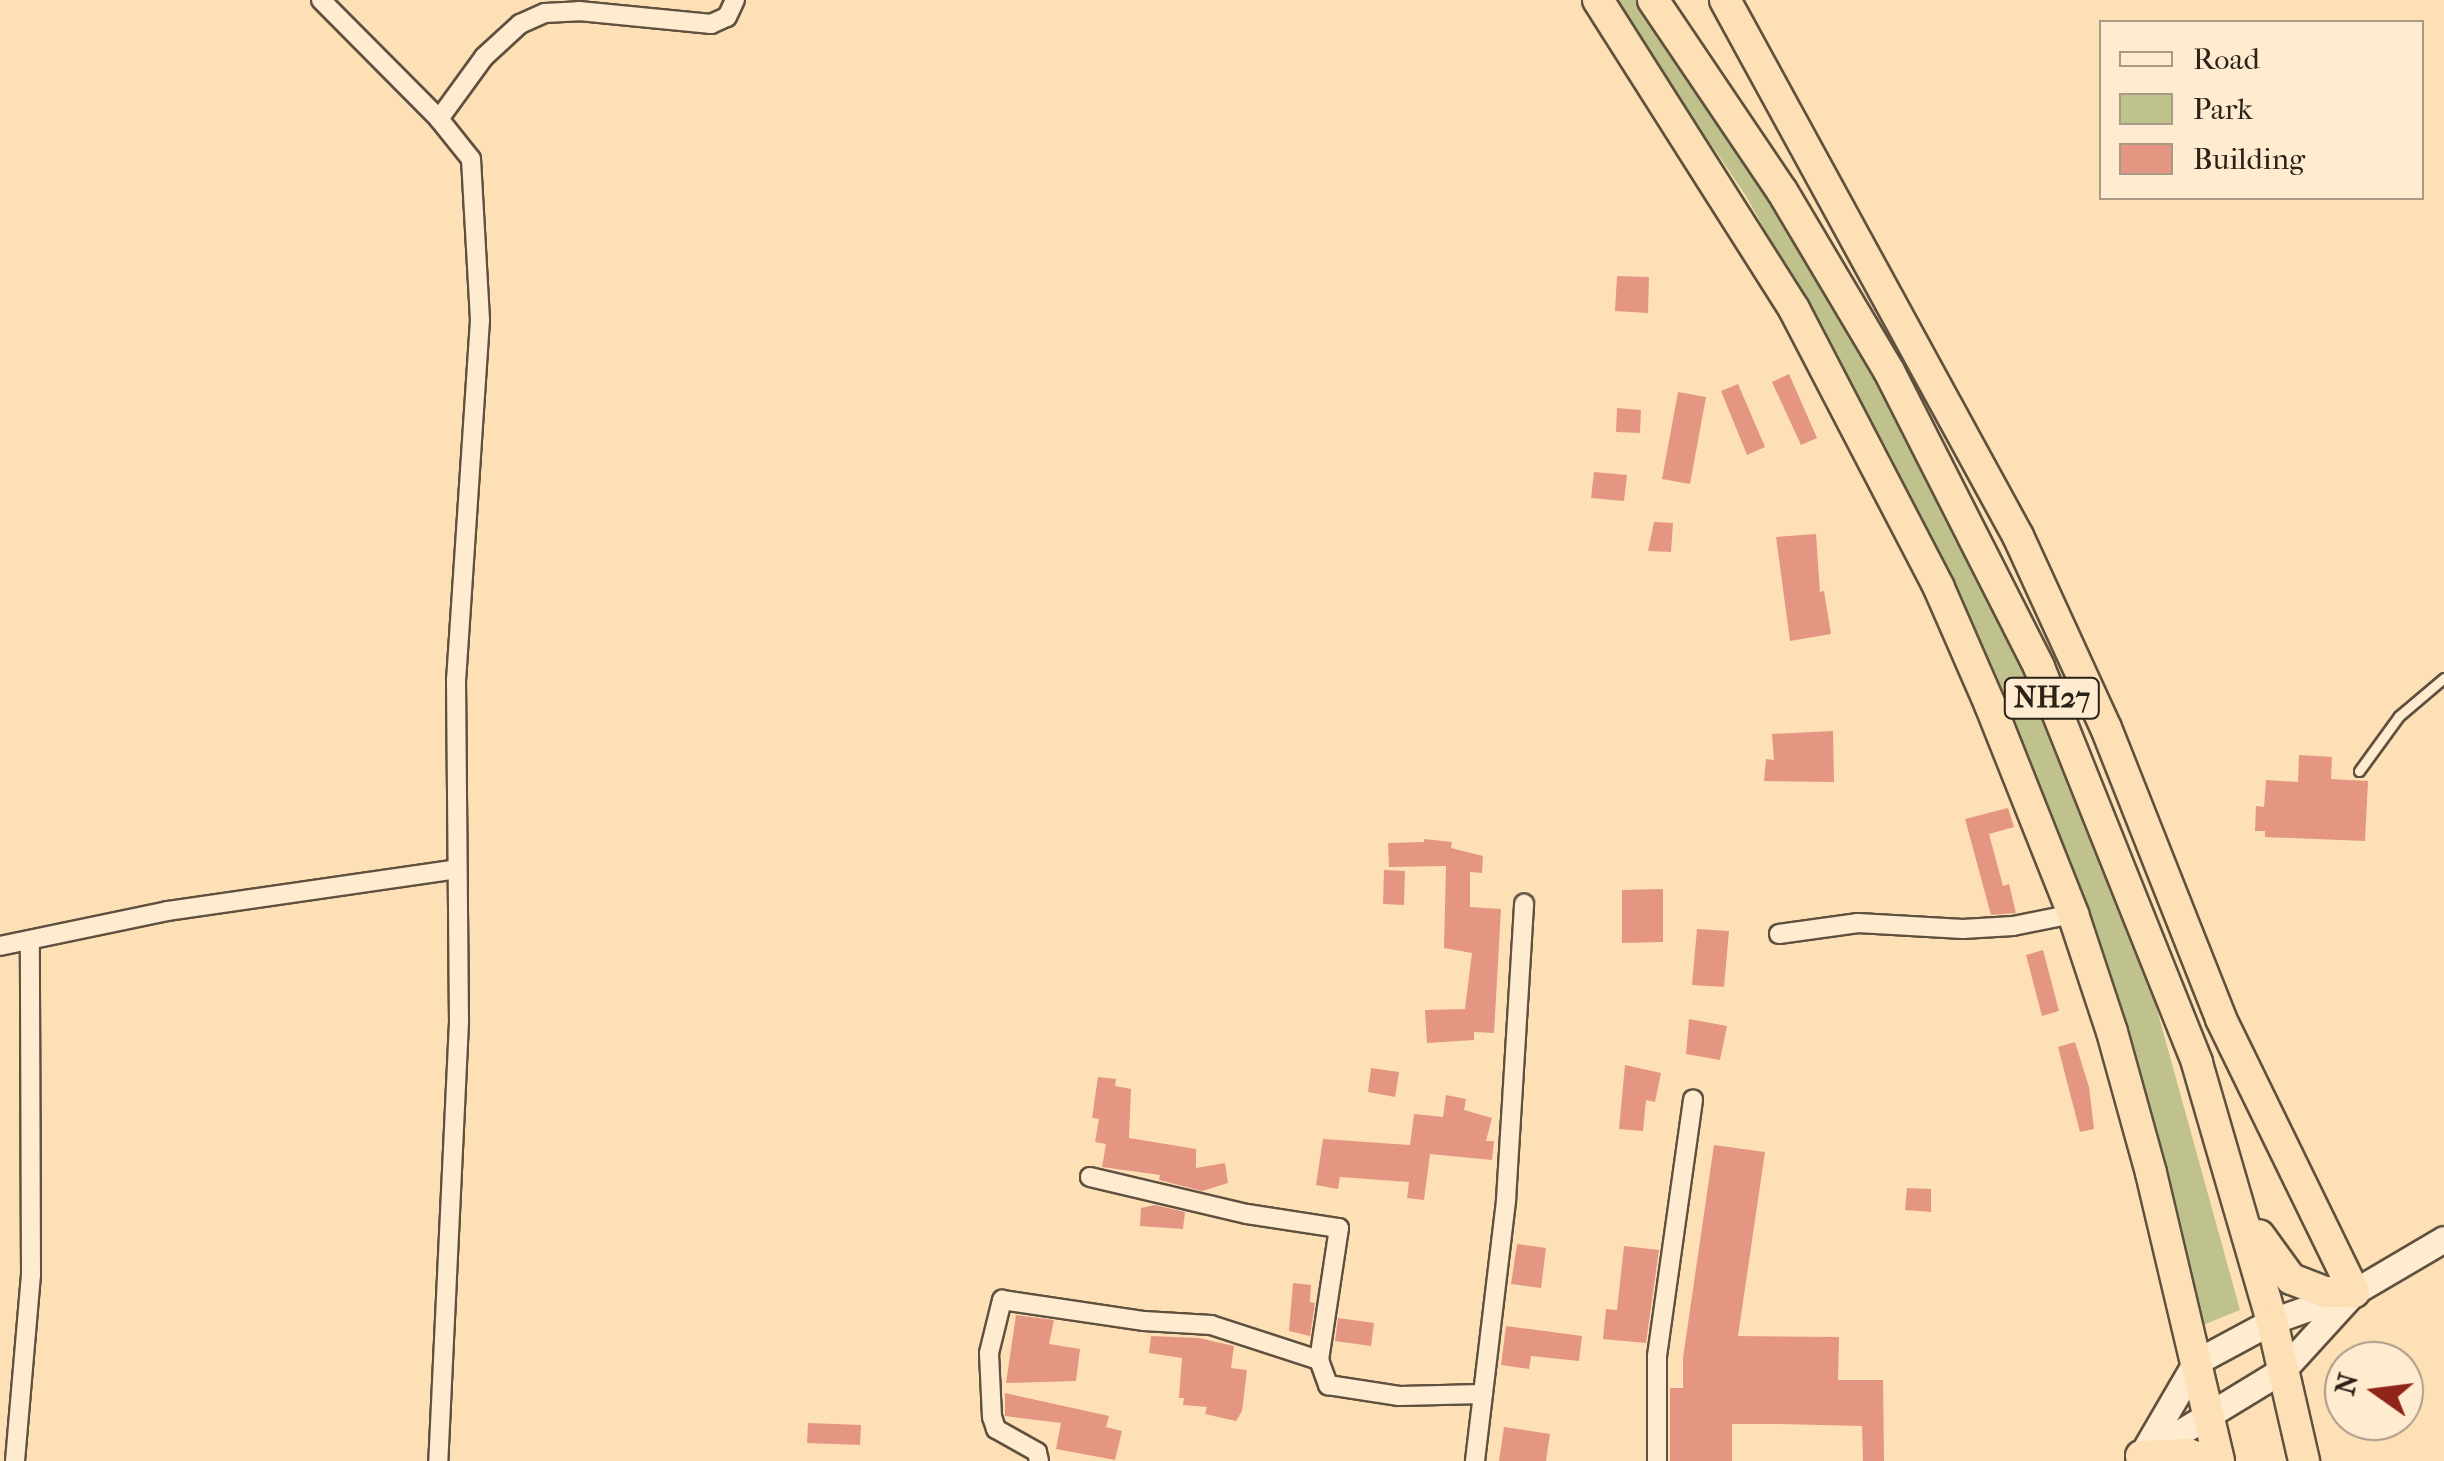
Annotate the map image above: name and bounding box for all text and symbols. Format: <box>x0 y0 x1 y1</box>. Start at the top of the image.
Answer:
legend <box>2099 20 2424 200</box>
text: Road <box>2193 42 2260 77</box>
text: Park <box>2193 92 2253 127</box>
text: Building <box>2193 142 2305 177</box>
road number: NH27 <box>2002 673 2102 723</box>
north arrow <box>2324 1341 2424 1441</box>
text: N <box>2328 1370 2365 1398</box>

